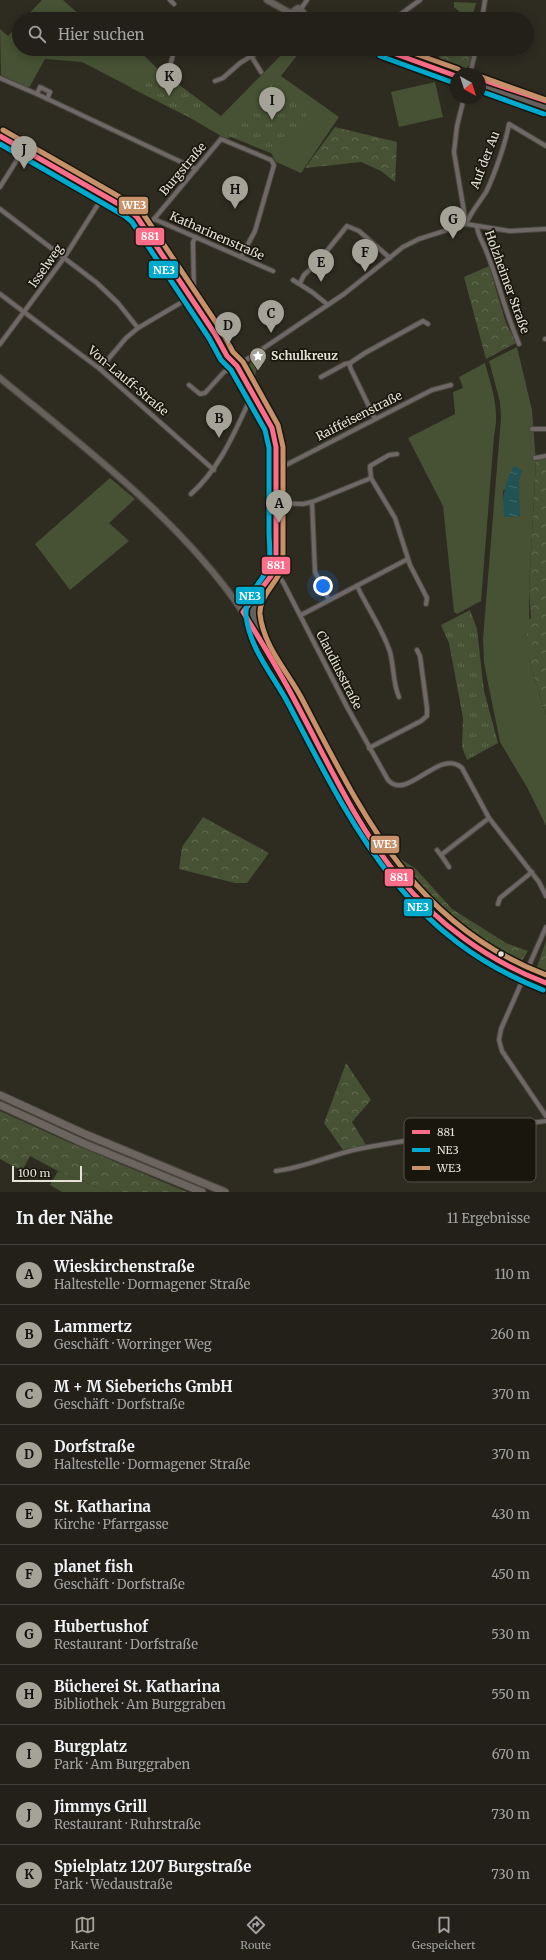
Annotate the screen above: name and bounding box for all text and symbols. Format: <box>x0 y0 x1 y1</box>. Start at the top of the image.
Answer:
search box <box>12 12 534 56</box>
icon: search <box>26 23 48 45</box>
text: Hier suchen <box>58 25 145 44</box>
pin: K <box>156 63 182 96</box>
north arrow <box>450 68 486 104</box>
pin: I <box>259 87 285 120</box>
street label: Auf der Au <box>466 128 503 192</box>
pin: J <box>11 136 37 169</box>
street label: Burgstraße <box>156 139 209 198</box>
pin: H <box>222 176 248 209</box>
line badge: WE3 <box>118 196 149 215</box>
text: WE3 <box>121 198 146 212</box>
pin: G <box>440 206 466 239</box>
street label: Katharinenstraße <box>168 208 267 263</box>
line badge: 881 <box>135 227 165 246</box>
street label: Holzheimer Straße <box>482 228 533 335</box>
text: 881 <box>141 229 159 243</box>
pin: F <box>352 239 378 272</box>
street label: Isselweg <box>25 241 66 290</box>
pin: E <box>308 249 334 282</box>
line badge: NE3 <box>148 260 179 279</box>
text: NE3 <box>153 263 175 277</box>
pin: C <box>258 300 284 333</box>
pin: D <box>215 312 241 345</box>
street label: Von-Lauff-Straße <box>84 342 172 419</box>
place icon: Schulkreuz <box>248 346 268 371</box>
place label: Schulkreuz <box>271 348 338 363</box>
street label: Raiffeisenstraße <box>313 387 404 444</box>
pin: B <box>206 405 232 438</box>
pin: A <box>266 490 292 523</box>
line badge: 881 <box>261 556 291 575</box>
text: 881 <box>267 558 285 572</box>
your location <box>313 576 333 596</box>
line badge: NE3 <box>235 586 265 605</box>
text: NE3 <box>239 589 261 603</box>
street label: Claudiusstraße <box>313 628 366 712</box>
line badge: WE3 <box>370 835 400 854</box>
text: WE3 <box>372 837 397 851</box>
line badge: 881 <box>384 868 414 887</box>
text: 881 <box>390 870 408 884</box>
line badge: NE3 <box>403 898 433 917</box>
text: NE3 <box>407 900 429 914</box>
unlabelled marker <box>496 949 506 959</box>
legend <box>404 1118 536 1182</box>
text: 881 <box>437 1125 455 1139</box>
text: NE3 <box>437 1143 459 1157</box>
text: WE3 <box>436 1161 461 1175</box>
scale bar <box>12 1164 82 1183</box>
text: 100 m <box>18 1166 50 1180</box>
text: In der Nähe <box>16 1207 113 1229</box>
text: 11 Ergebnisse <box>447 1210 530 1227</box>
text: Wieskirchenstraße <box>54 1257 195 1276</box>
text: A <box>24 1266 34 1283</box>
text: 110 m <box>495 1266 530 1283</box>
text: Haltestelle · Dormagener Straße <box>54 1276 250 1293</box>
text: Lammertz <box>54 1317 132 1336</box>
text: B <box>24 1326 34 1343</box>
text: 260 m <box>490 1326 530 1343</box>
text: Geschäft · Worringer Weg <box>54 1336 212 1353</box>
text: M + M Sieberichs GmbH <box>54 1377 233 1396</box>
text: C <box>25 1386 33 1403</box>
text: 370 m <box>492 1386 530 1403</box>
text: Geschäft · Dorfstraße <box>54 1396 185 1413</box>
text: Dorfstraße <box>54 1437 135 1456</box>
text: D <box>24 1446 34 1463</box>
text: 370 m <box>492 1446 530 1463</box>
text: Haltestelle · Dormagener Straße <box>54 1456 250 1473</box>
text: St. Katharina <box>54 1497 151 1516</box>
text: E <box>25 1506 33 1523</box>
text: 430 m <box>491 1506 530 1523</box>
text: Kirche · Pfarrgasse <box>54 1516 169 1533</box>
text: planet fish <box>54 1557 133 1576</box>
text: F <box>25 1566 33 1583</box>
text: 450 m <box>491 1566 530 1583</box>
text: Geschäft · Dorfstraße <box>54 1576 185 1593</box>
text: Hubertushof <box>54 1617 148 1636</box>
text: G <box>24 1626 34 1643</box>
text: 530 m <box>491 1626 530 1643</box>
text: Restaurant · Dorfstraße <box>54 1636 198 1653</box>
text: Bücherei St. Katharina <box>54 1677 220 1696</box>
text: H <box>24 1686 34 1703</box>
text: 550 m <box>491 1686 530 1703</box>
text: Bibliothek · Am Burggraben <box>54 1696 226 1713</box>
text: Burgplatz <box>54 1737 127 1756</box>
text: I <box>26 1746 32 1763</box>
text: 670 m <box>492 1746 530 1763</box>
text: Park · Am Burggraben <box>54 1756 190 1773</box>
text: Jimmys Grill <box>54 1797 147 1816</box>
text: J <box>26 1806 32 1823</box>
text: 730 m <box>491 1806 530 1823</box>
text: Restaurant · Ruhrstraße <box>54 1816 201 1833</box>
text: Spielplatz 1207 Burgstraße <box>54 1857 251 1876</box>
text: K <box>24 1866 34 1883</box>
text: 730 m <box>491 1866 530 1883</box>
text: Park · Wedaustraße <box>54 1876 172 1893</box>
tab: Karte <box>71 1914 99 1952</box>
tab: Route <box>240 1914 271 1952</box>
tab: Gespeichert <box>412 1914 475 1952</box>

